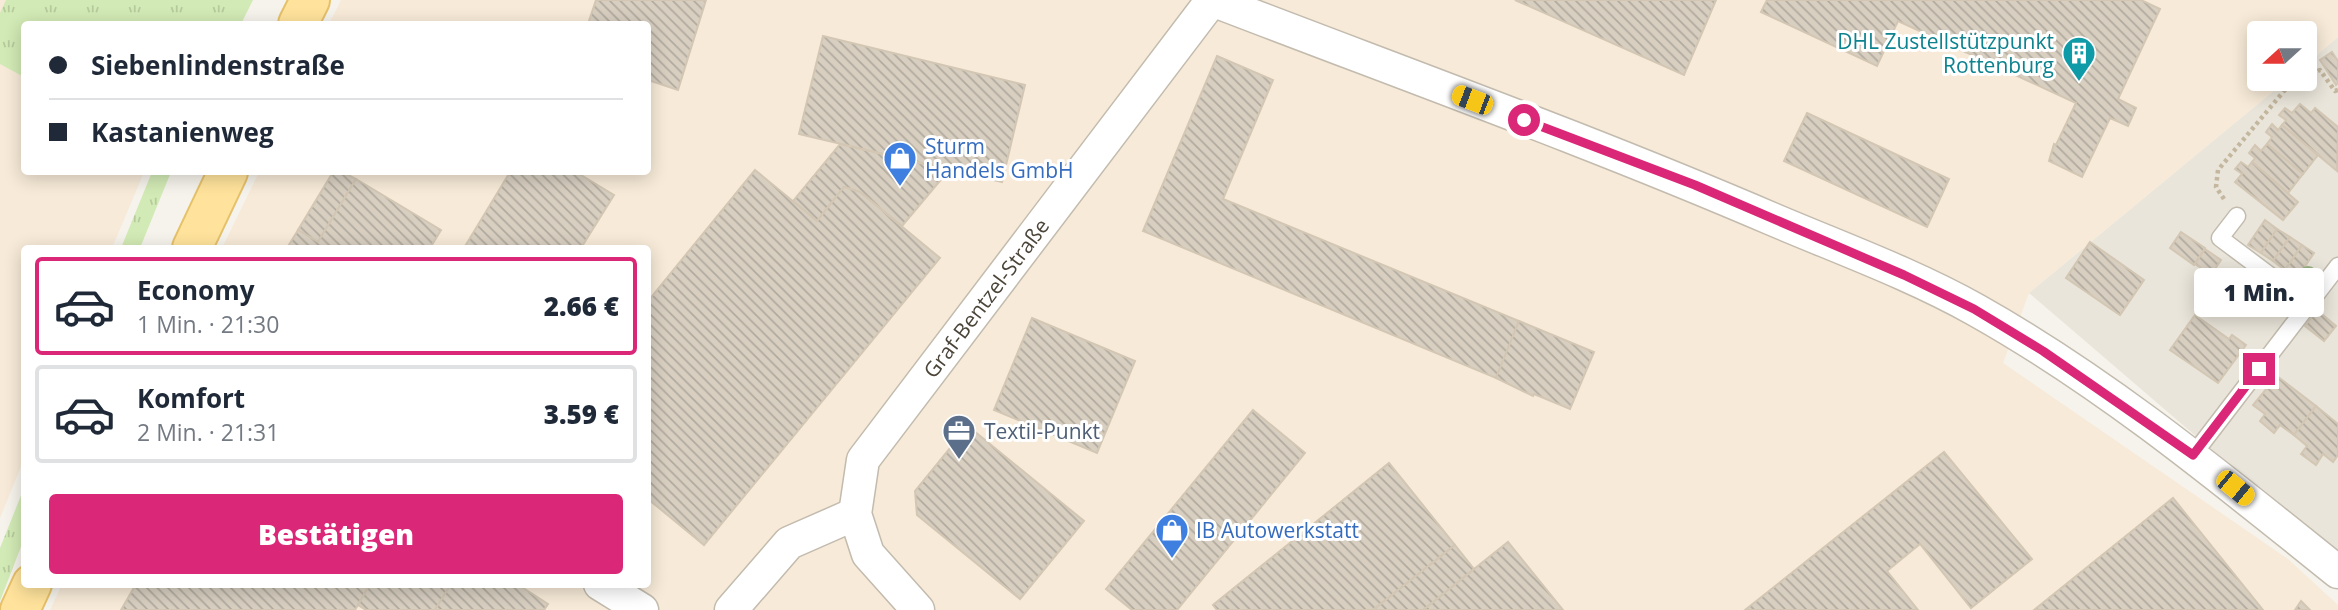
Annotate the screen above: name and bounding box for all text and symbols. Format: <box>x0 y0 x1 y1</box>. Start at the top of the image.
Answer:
north arrow <box>2247 21 2317 91</box>
map controls <box>2247 21 2317 91</box>
place label: DHL Zustellstützpunkt Rottenburg <box>1837 27 2054 79</box>
building icon: DHL Zustellstützpunkt Rottenburg <box>2060 34 2098 83</box>
text: Siebenlindenstraße <box>91 47 345 83</box>
car <box>1449 83 1496 117</box>
route start <box>1508 104 1540 136</box>
text: Kastanienweg <box>91 114 274 150</box>
place label: Sturm Handels GmbH <box>925 132 1073 184</box>
shop icon: Sturm Handels GmbH <box>881 139 919 188</box>
street label: Graf-Bentzel-Straße <box>917 213 1055 383</box>
callout: 1 Min. <box>2194 268 2324 316</box>
text: Economy <box>137 272 255 308</box>
icon: car <box>53 275 116 338</box>
text: 1 Min. <box>2223 276 2295 308</box>
text: 2.66 € <box>544 288 619 324</box>
text: 1 Min. · 21:30 <box>137 308 279 340</box>
route end <box>2243 353 2275 385</box>
text: Komfort <box>137 380 245 416</box>
icon: car <box>53 383 116 446</box>
text: 3.59 € <box>544 396 619 432</box>
office icon: Textil-Punkt <box>940 412 978 461</box>
text: 2 Min. · 21:31 <box>137 416 279 448</box>
place label: Textil-Punkt <box>984 417 1100 445</box>
car <box>2213 467 2258 509</box>
button: Bestätigen <box>49 494 623 574</box>
shop icon: IB Autowerkstatt <box>1153 511 1191 560</box>
place label: IB Autowerkstatt <box>1196 516 1359 544</box>

